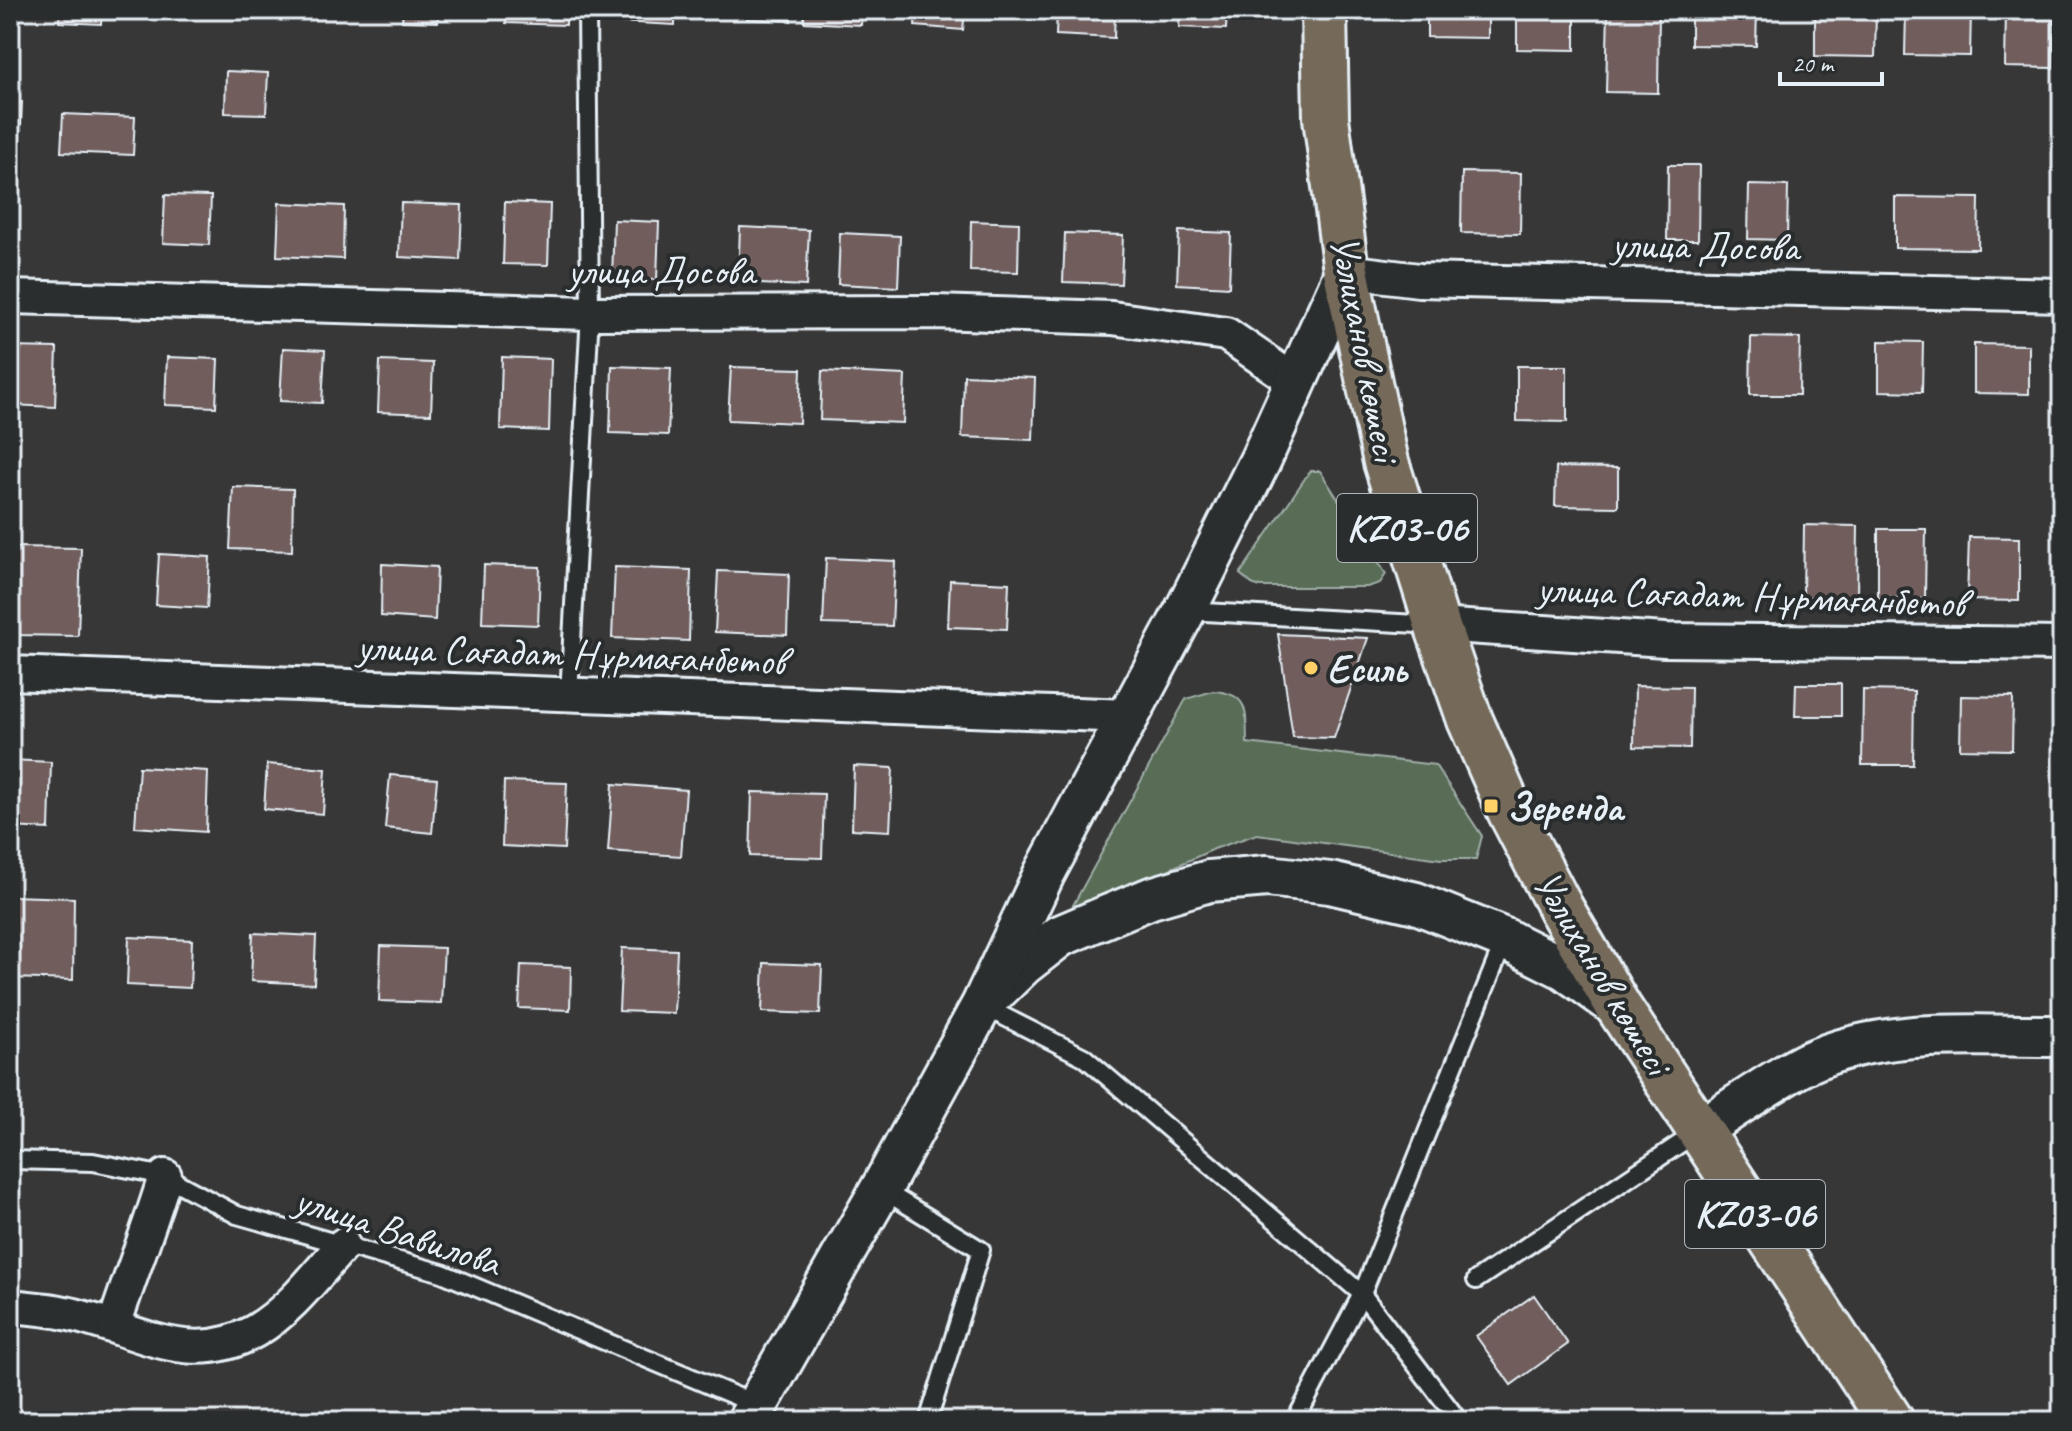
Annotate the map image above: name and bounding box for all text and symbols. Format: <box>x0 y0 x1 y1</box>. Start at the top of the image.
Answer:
scale bar <box>1780 36 1882 86</box>
text: 20 m <box>1792 49 1835 79</box>
street label: улица Досова <box>1609 219 1803 273</box>
street label: Уәлиханов көшесі <box>1319 231 1412 470</box>
street label: улица Досова <box>565 246 758 296</box>
road number: KZ03-06 <box>1337 494 1477 562</box>
street label: улица Сағадат Нұрмағанбетов <box>1534 563 1975 629</box>
street label: улица Сағадат Нұрмағанбетов <box>354 621 795 687</box>
place label: Есиль <box>1327 644 1409 694</box>
marker: Есиль <box>1302 659 1320 677</box>
place label: Зеренда <box>1507 782 1626 832</box>
marker: Зеренда <box>1482 797 1500 815</box>
street label: Уәлиханов көшесі <box>1522 862 1685 1087</box>
street label: улица Вавилова <box>287 1174 509 1288</box>
road number: KZ03-06 <box>1685 1180 1825 1248</box>

